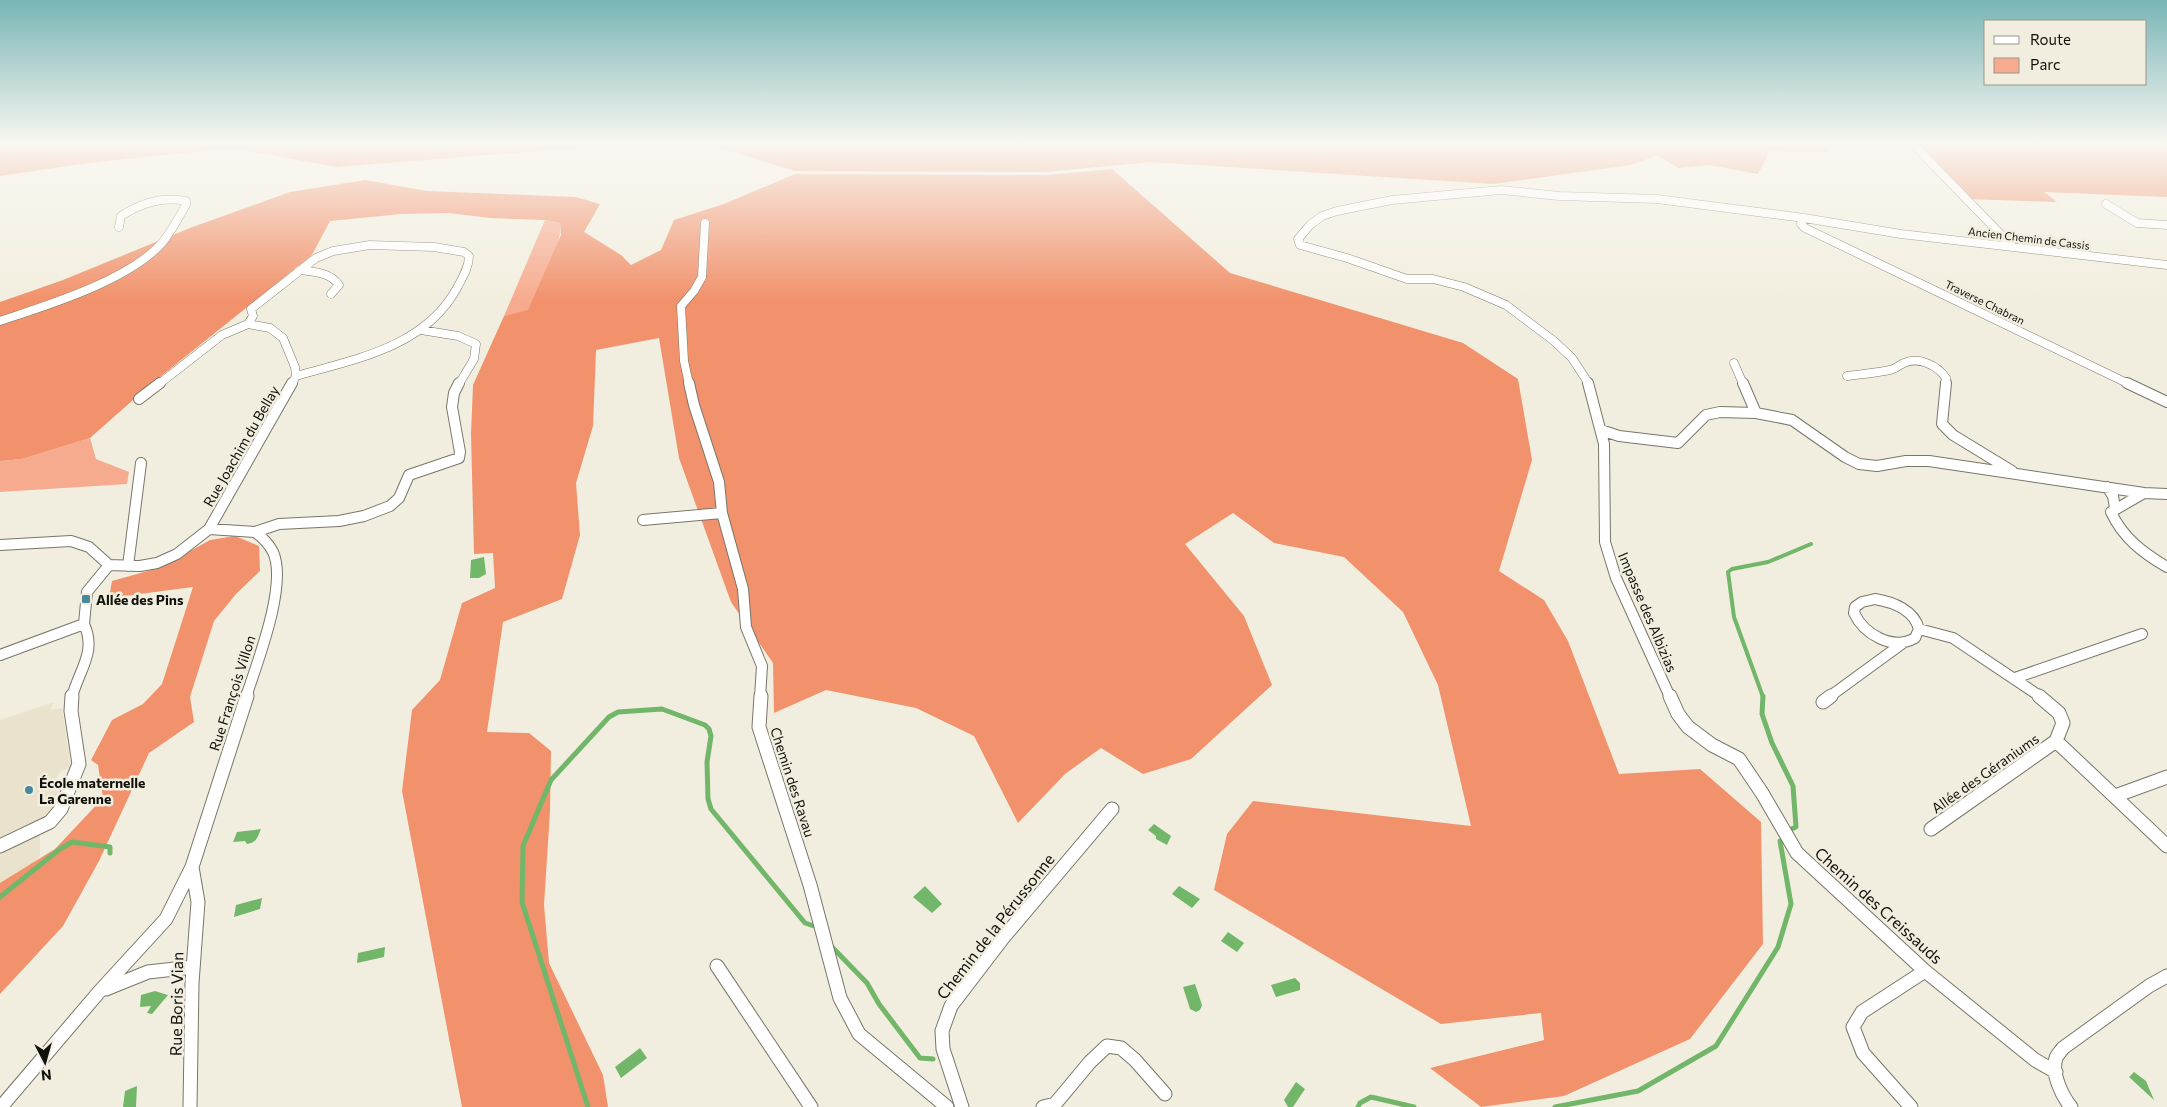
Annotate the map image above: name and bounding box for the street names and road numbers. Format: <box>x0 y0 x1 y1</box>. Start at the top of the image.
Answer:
street label: Ancien Chemin de Cassis <box>1968 224 2090 252</box>
street label: Traverse Chabran <box>1943 277 2027 327</box>
street label: Rue Joachim du Bellay <box>199 382 283 510</box>
street label: Impasse des Albizias <box>1615 550 1681 674</box>
street label: Rue François Villon <box>205 633 259 753</box>
street label: Chemin des Ravau <box>767 725 819 839</box>
street label: Allée des Géraniums <box>1928 730 2042 816</box>
street label: Chemin des Creissauds <box>1811 843 1947 967</box>
street label: Chemin de la Pérussonne <box>932 849 1058 1003</box>
street label: Rue Boris Vian <box>166 952 186 1056</box>

